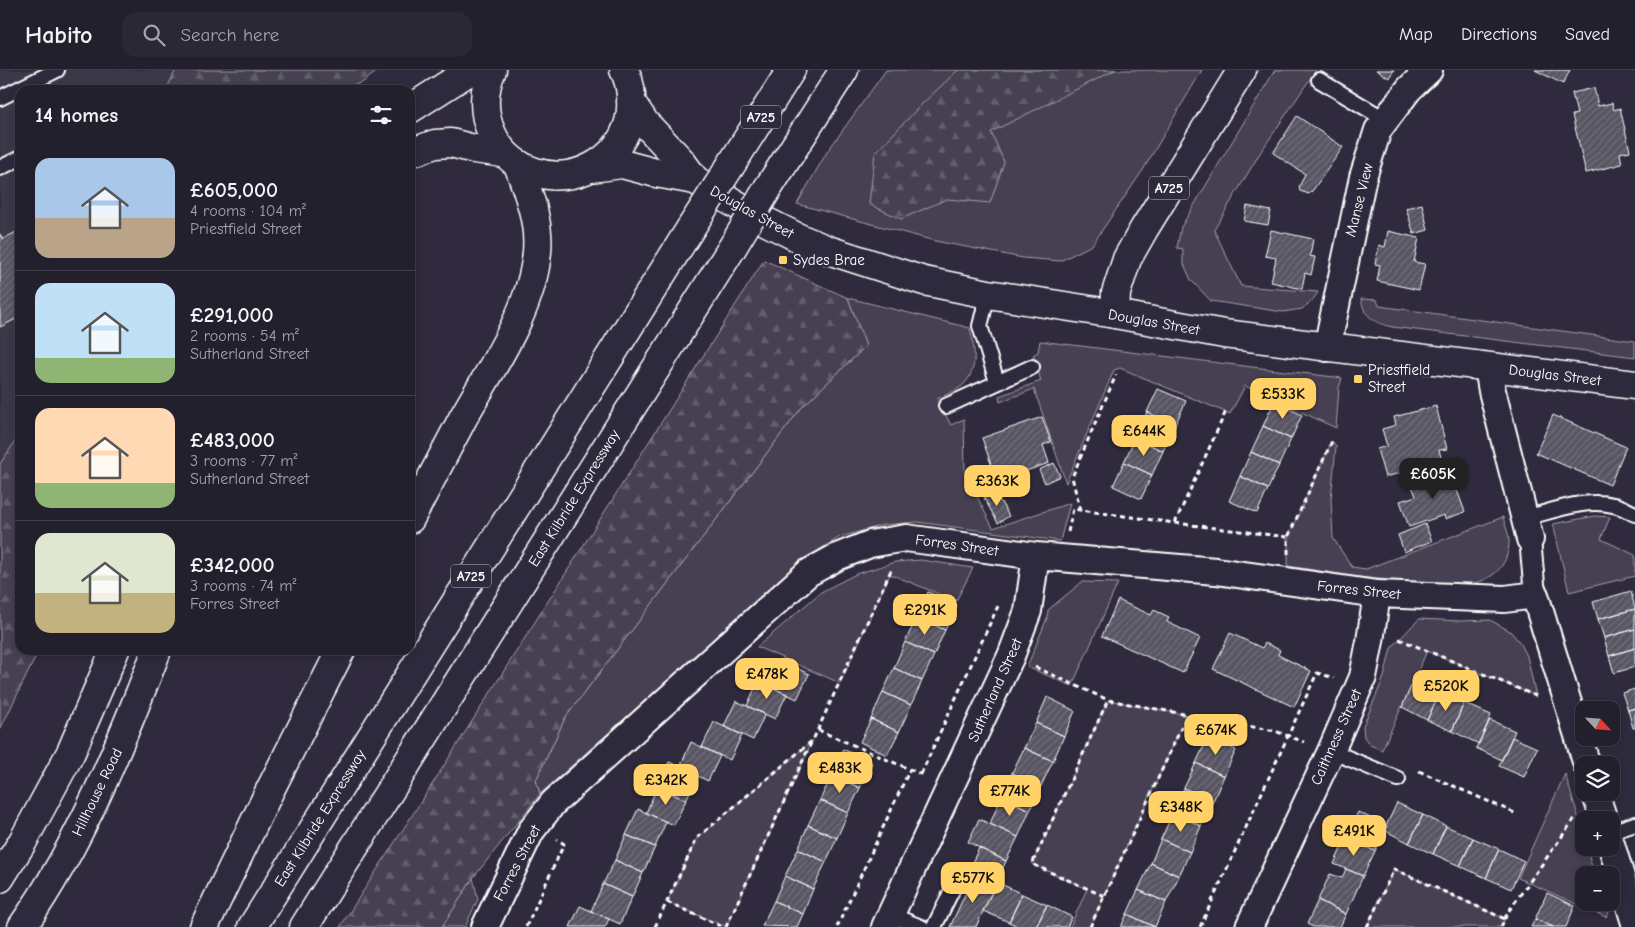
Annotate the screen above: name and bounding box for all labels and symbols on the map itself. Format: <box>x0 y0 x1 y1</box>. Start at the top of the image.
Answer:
road number: A725 <box>741 106 781 128</box>
street label: Manse View <box>1341 161 1377 239</box>
road number: A725 <box>1149 176 1189 200</box>
street label: Douglas Street <box>707 182 798 243</box>
place label: Sydes Brae <box>793 251 865 269</box>
marker: Sydes Brae <box>777 254 789 266</box>
street label: Douglas Street <box>1107 305 1202 339</box>
street label: Douglas Street <box>1508 360 1603 390</box>
place label: Priestfield Street <box>1368 361 1430 396</box>
marker: Priestfield Street <box>1352 373 1364 385</box>
pin: £533K <box>1248 378 1318 420</box>
pin: £644K <box>1109 414 1179 457</box>
street label: East Kilbride Expressway <box>524 426 624 570</box>
pin: £605K <box>1398 458 1468 500</box>
pin: £363K <box>962 464 1032 507</box>
street label: Forres Street <box>914 530 1000 560</box>
road number: A725 <box>451 564 491 588</box>
street label: Forres Street <box>1316 577 1402 603</box>
pin: £291K <box>890 594 960 636</box>
street label: Sutherland Street <box>964 635 1026 745</box>
pin: £478K <box>732 658 802 700</box>
pin: £520K <box>1411 670 1481 712</box>
street label: Caithness Street <box>1307 685 1366 788</box>
north arrow <box>1575 701 1620 746</box>
pin: £674K <box>1181 714 1251 756</box>
street label: Hillhouse Road <box>68 745 126 839</box>
street label: East Kilbride Expressway <box>270 746 370 890</box>
pin: £483K <box>805 752 875 794</box>
pin: £342K <box>631 764 701 806</box>
pin: £774K <box>975 774 1045 817</box>
pin: £348K <box>1146 790 1216 833</box>
pin: £491K <box>1319 814 1389 857</box>
street label: Forres Street <box>489 821 545 904</box>
pin: £577K <box>938 862 1008 904</box>

